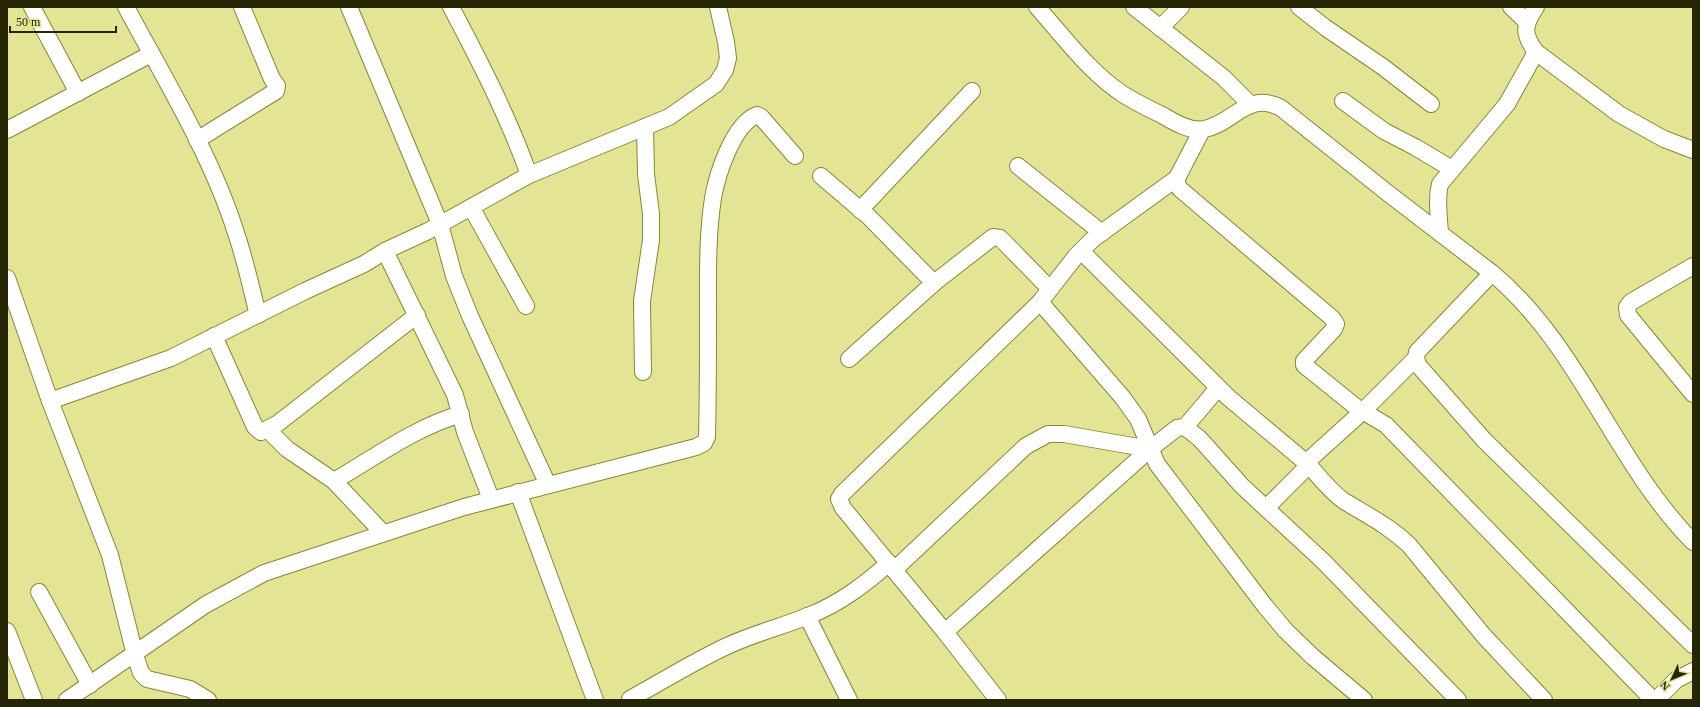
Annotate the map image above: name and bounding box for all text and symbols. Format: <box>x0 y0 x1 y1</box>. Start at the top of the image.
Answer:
scale bar <box>10 8 116 34</box>
text: 50 m <box>16 15 41 29</box>
north arrow <box>1652 659 1692 699</box>
text: N <box>1658 679 1672 693</box>

